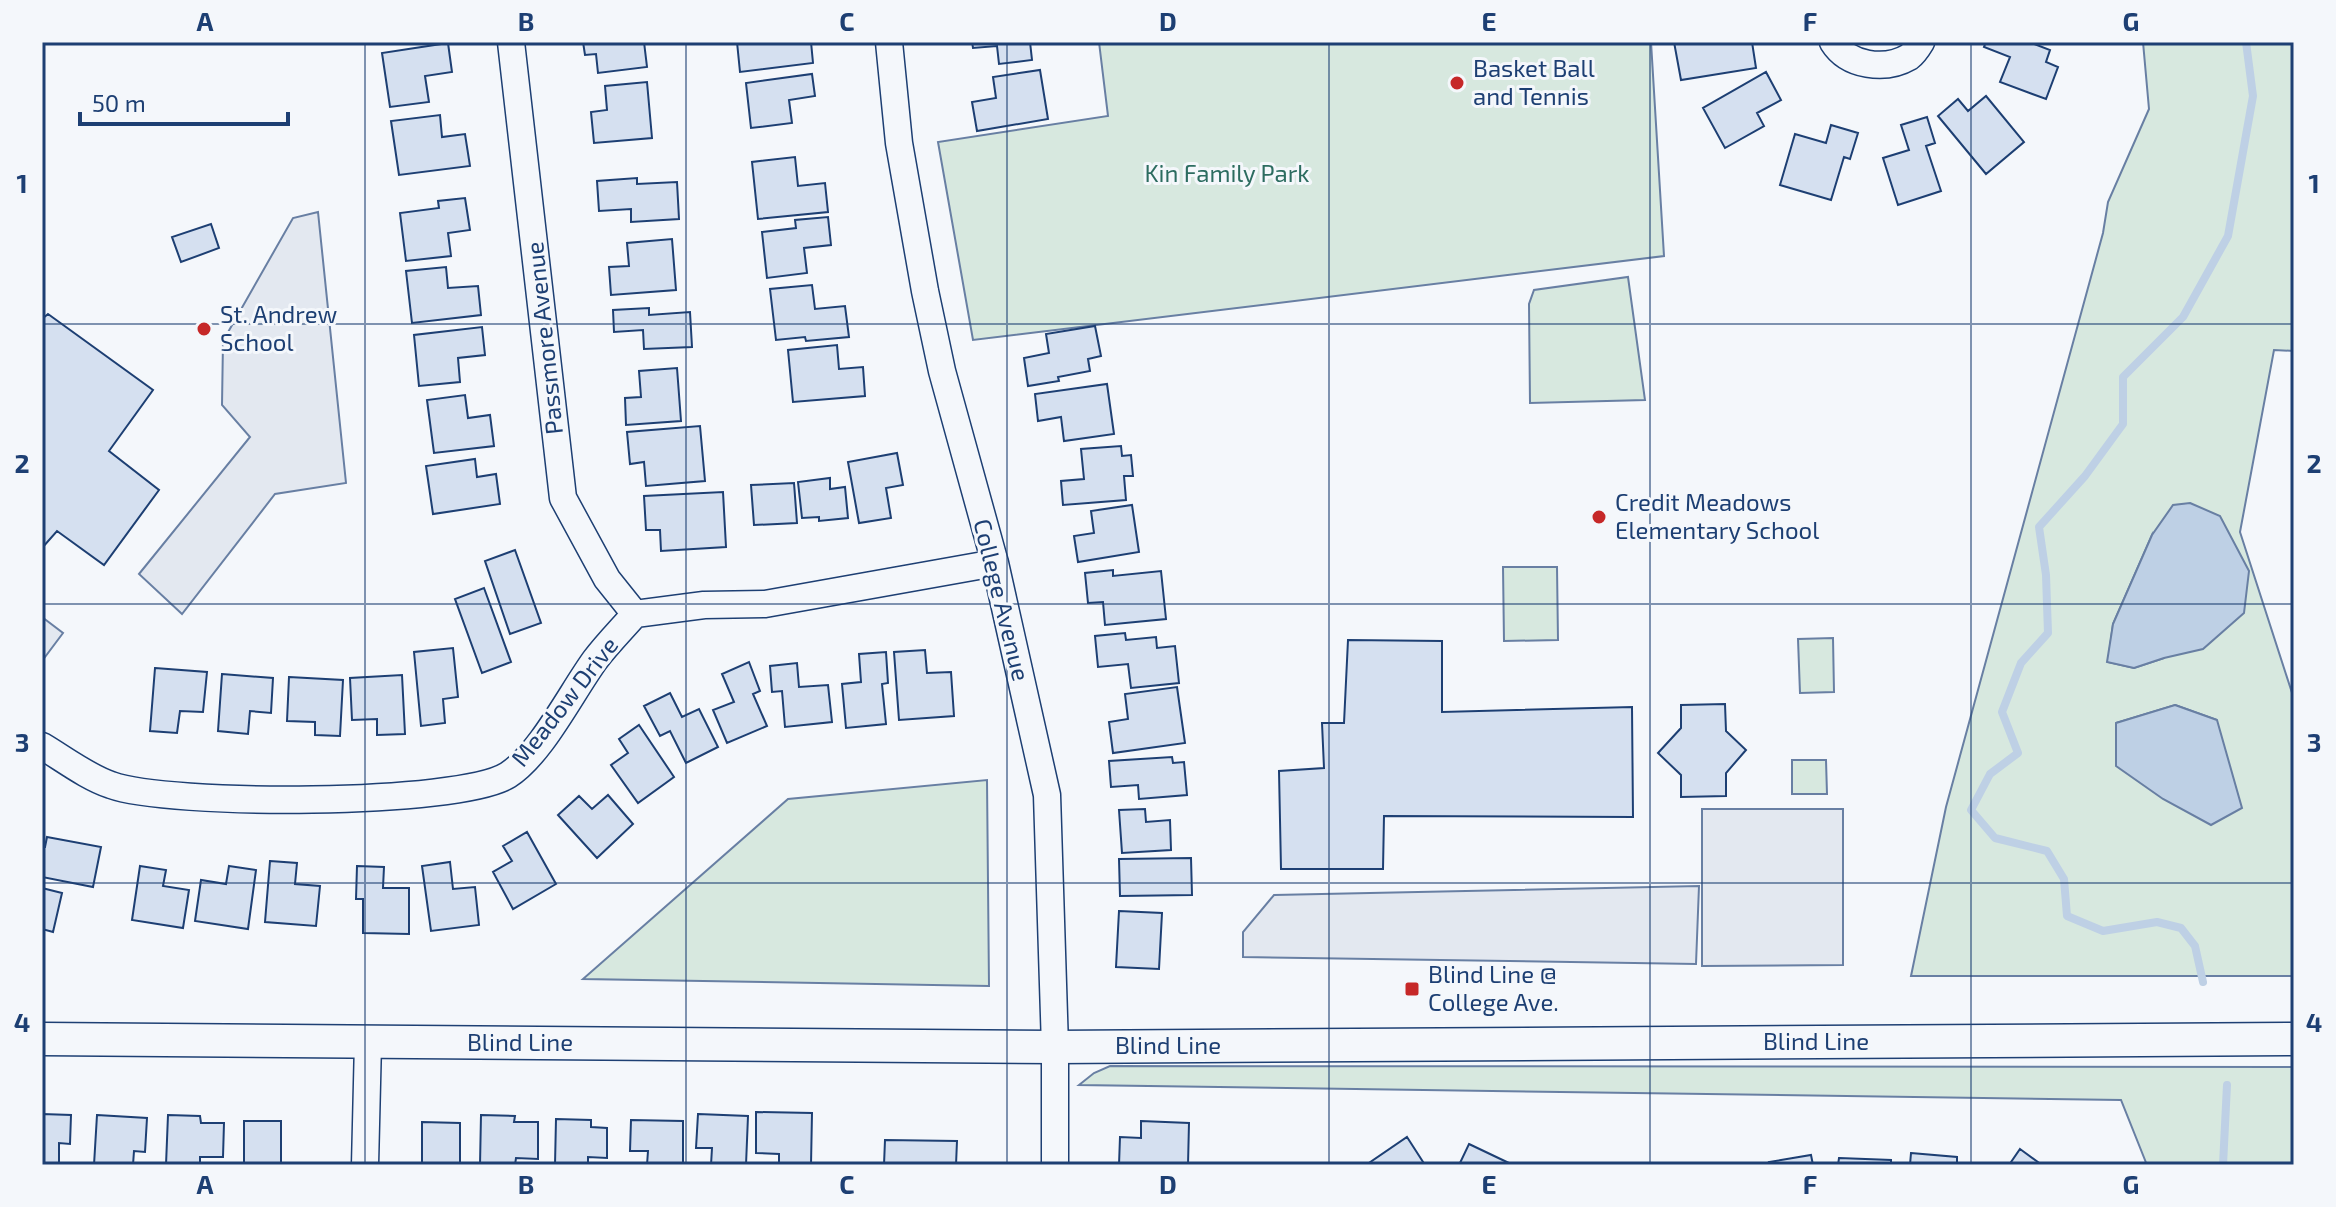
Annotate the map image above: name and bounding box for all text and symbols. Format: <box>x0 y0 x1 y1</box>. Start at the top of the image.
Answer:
text: A <box>197 5 214 36</box>
text: B <box>518 5 534 36</box>
text: C <box>839 5 855 36</box>
text: D <box>1159 5 1177 36</box>
text: E <box>1481 5 1497 36</box>
text: F <box>1803 5 1817 36</box>
text: G <box>2123 5 2139 36</box>
place label: Basket Ball and Tennis <box>1473 53 1595 110</box>
marker: Basket Ball and Tennis <box>1448 74 1466 92</box>
scale bar <box>80 76 288 126</box>
text: 50 m <box>92 88 146 117</box>
park label: Kin Family Park <box>1144 158 1310 187</box>
text: 1 <box>16 167 28 198</box>
text: 1 <box>2308 167 2320 198</box>
street label: Passmore Avenue <box>519 240 568 436</box>
place label: St. Andrew School <box>220 299 338 356</box>
marker: St. Andrew School <box>195 320 213 338</box>
text: 2 <box>14 447 30 478</box>
text: 2 <box>2306 447 2322 478</box>
place label: Credit Meadows Elementary School <box>1615 487 1819 544</box>
marker: Credit Meadows Elementary School <box>1590 508 1608 526</box>
street label: College Avenue <box>968 516 1037 684</box>
street label: Meadow Drive <box>504 631 623 771</box>
text: 3 <box>15 726 29 757</box>
text: 3 <box>2307 726 2321 757</box>
place label: Blind Line @ College Ave. <box>1428 959 1559 1016</box>
marker: Blind Line @ College Ave. <box>1403 980 1421 998</box>
text: 4 <box>14 1006 30 1037</box>
text: 4 <box>2306 1006 2322 1037</box>
street label: Blind Line <box>1763 1026 1869 1055</box>
street label: Blind Line <box>467 1027 573 1056</box>
street label: Blind Line <box>1115 1030 1221 1059</box>
text: A <box>197 1168 214 1199</box>
text: B <box>518 1168 534 1199</box>
text: C <box>839 1168 855 1199</box>
text: D <box>1159 1168 1177 1199</box>
text: E <box>1481 1168 1497 1199</box>
text: F <box>1803 1168 1817 1199</box>
text: G <box>2123 1168 2139 1199</box>

